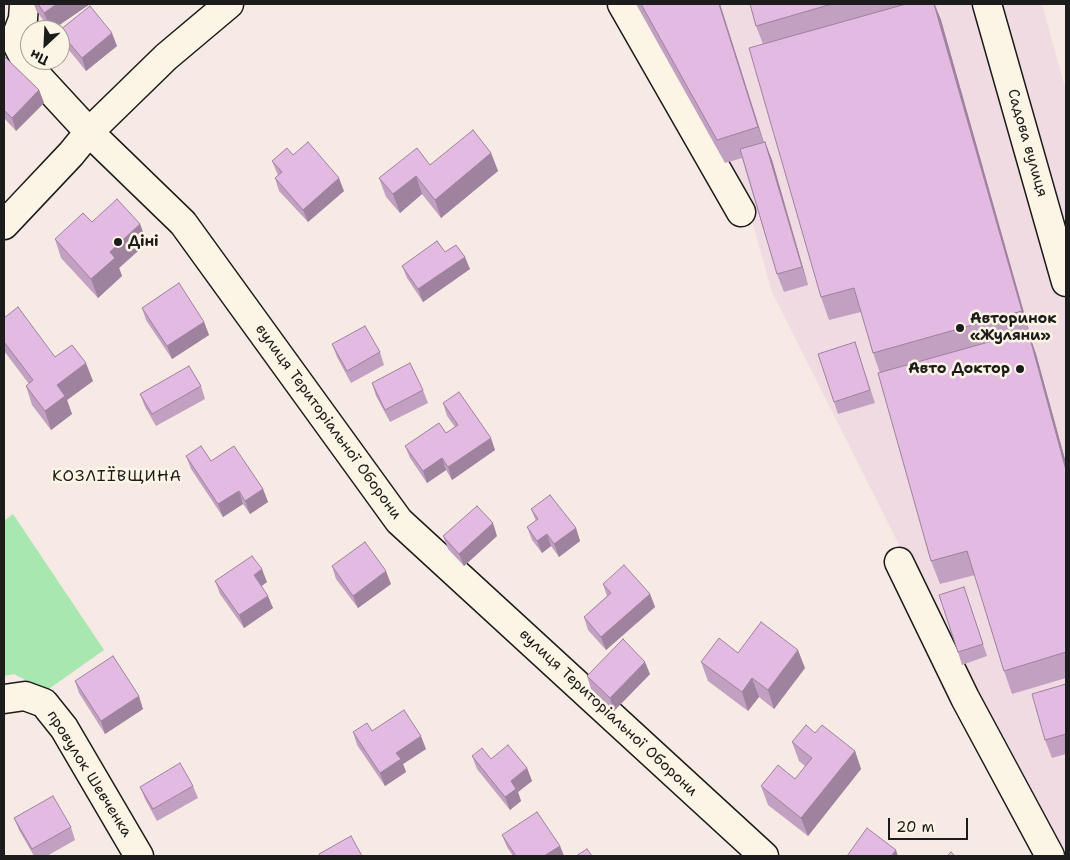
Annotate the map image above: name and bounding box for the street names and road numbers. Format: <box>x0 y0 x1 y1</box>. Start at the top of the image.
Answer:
street label: Садова вулиця <box>1003 87 1051 199</box>
street label: вулиця Територіальної Оборони <box>251 321 405 523</box>
street label: вулиця Територіальної Оборони <box>515 626 701 800</box>
street label: провулок Шевченка <box>43 707 135 841</box>

